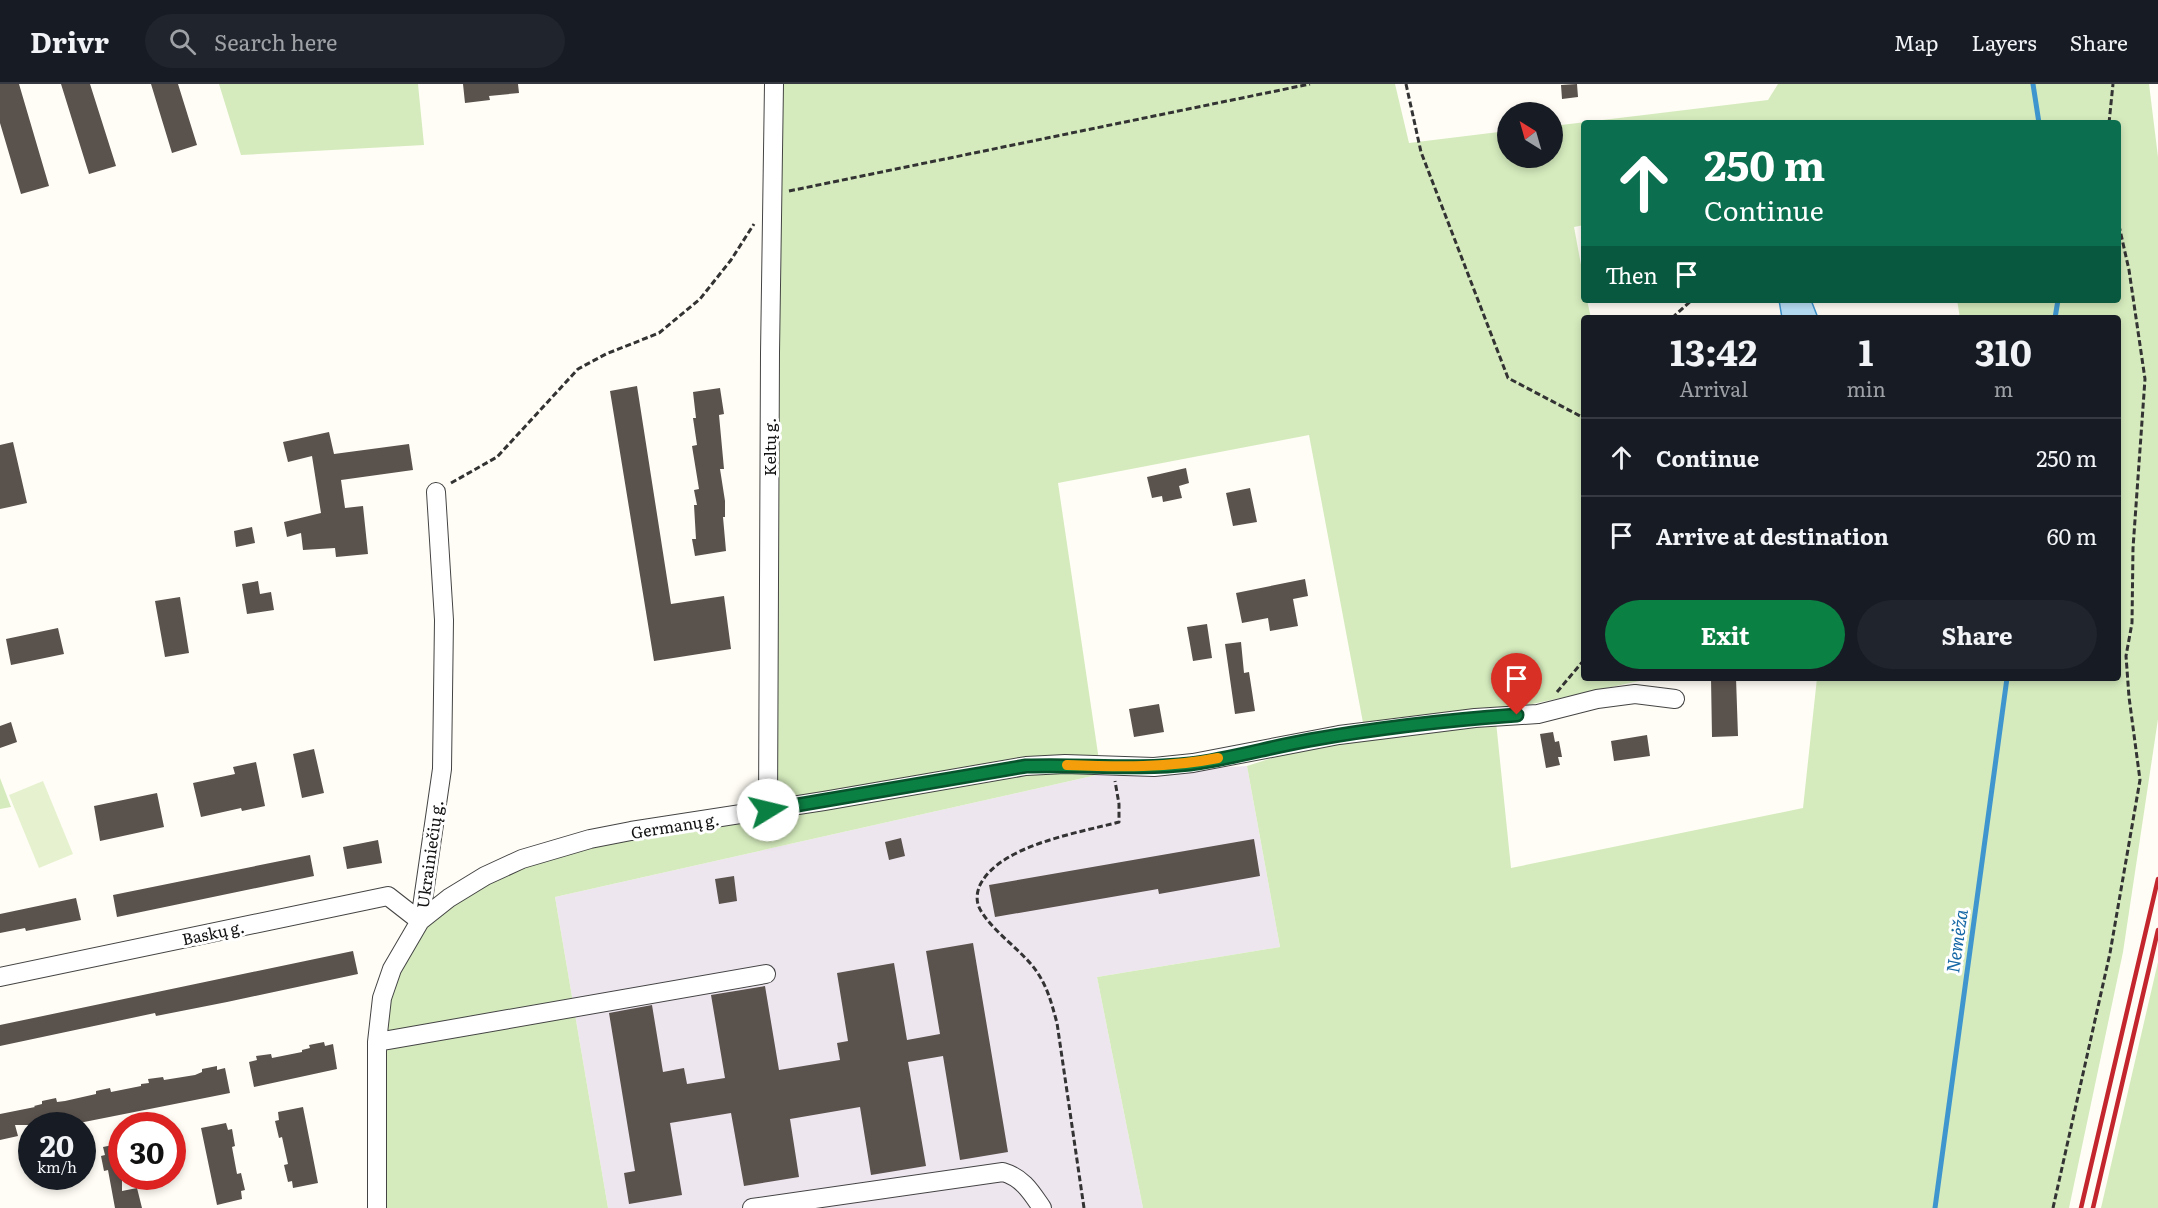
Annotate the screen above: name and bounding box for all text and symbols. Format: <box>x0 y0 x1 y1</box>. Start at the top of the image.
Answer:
search box <box>145 14 565 68</box>
text: Drivr <box>30 20 109 62</box>
icon: search <box>166 25 199 58</box>
text: Search here <box>214 25 337 58</box>
text: Map <box>1894 26 1939 57</box>
text: Layers <box>1972 26 2037 57</box>
text: Share <box>2070 26 2128 57</box>
north arrow <box>1497 102 1563 168</box>
map controls <box>1497 102 1563 168</box>
text: 250 m <box>1704 132 1825 194</box>
icon: ahead <box>1605 144 1683 222</box>
text: Continue <box>1704 189 1824 229</box>
text: Then <box>1605 258 1658 291</box>
icon: arrive <box>1670 258 1703 291</box>
text: 13:42 <box>1670 324 1757 377</box>
text: 1 <box>1859 324 1873 377</box>
text: 310 <box>1975 324 2032 377</box>
text: Arrival <box>1680 373 1748 403</box>
text: min <box>1846 373 1886 403</box>
text: m <box>1994 373 2013 403</box>
street label: Keltų g. <box>757 418 781 476</box>
icon: ahead <box>1605 441 1638 474</box>
text: Continue <box>1656 441 1759 474</box>
text: 250 m <box>2036 441 2097 474</box>
icon: arrive <box>1605 519 1638 552</box>
text: Arrive at destination <box>1656 519 1889 552</box>
text: 60 m <box>2047 519 2097 552</box>
button: Exit <box>1605 600 1845 669</box>
button: Share <box>1857 600 2097 669</box>
pin <box>1491 653 1542 715</box>
icon: arrive <box>1500 662 1533 695</box>
position arrow <box>736 778 800 842</box>
street label: Ukrainiečių g. <box>410 798 448 910</box>
street label: Germanų g. <box>629 806 721 844</box>
water label: Nemėža <box>1938 907 1974 975</box>
street label: Baskų g. <box>180 914 246 950</box>
speed limit sign: 30 <box>108 1112 186 1190</box>
text: 20 <box>40 1122 74 1166</box>
text: km/h <box>37 1155 77 1178</box>

